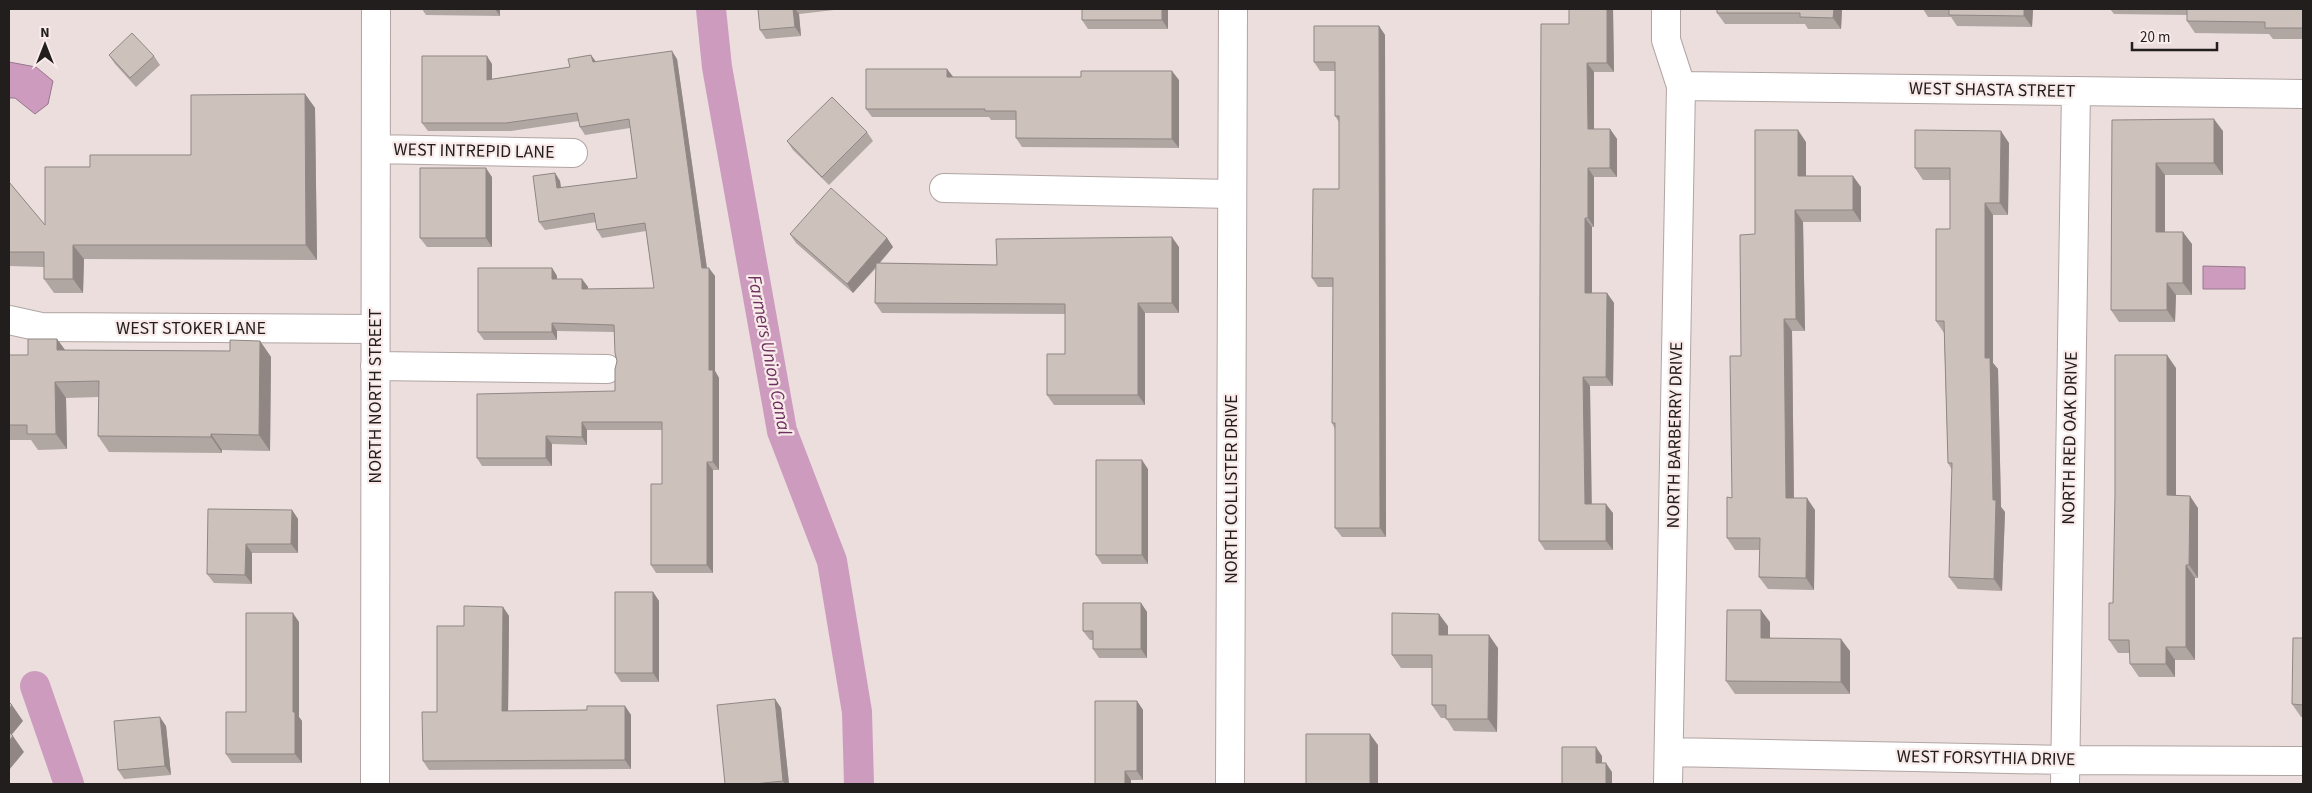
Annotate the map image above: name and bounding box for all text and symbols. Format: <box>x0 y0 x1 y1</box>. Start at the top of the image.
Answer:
north arrow <box>20 20 70 70</box>
scale bar <box>2132 20 2217 52</box>
text: N <box>40 23 50 43</box>
text: 20 m <box>2140 27 2170 48</box>
street label: WEST SHASTA STREET <box>1909 76 2076 104</box>
street label: WEST INTREPID LANE <box>393 137 555 165</box>
water label: Farmers Union Canal <box>740 273 798 438</box>
street label: NORTH NORTH STREET <box>363 308 388 483</box>
street label: WEST STOKER LANE <box>116 316 266 341</box>
street label: NORTH BARBERRY DRIVE <box>1661 341 1689 529</box>
street label: NORTH RED OAK DRIVE <box>2056 351 2084 525</box>
street label: NORTH COLLISTER DRIVE <box>1219 394 1244 584</box>
street label: WEST FORSYTHIA DRIVE <box>1896 744 2076 772</box>

